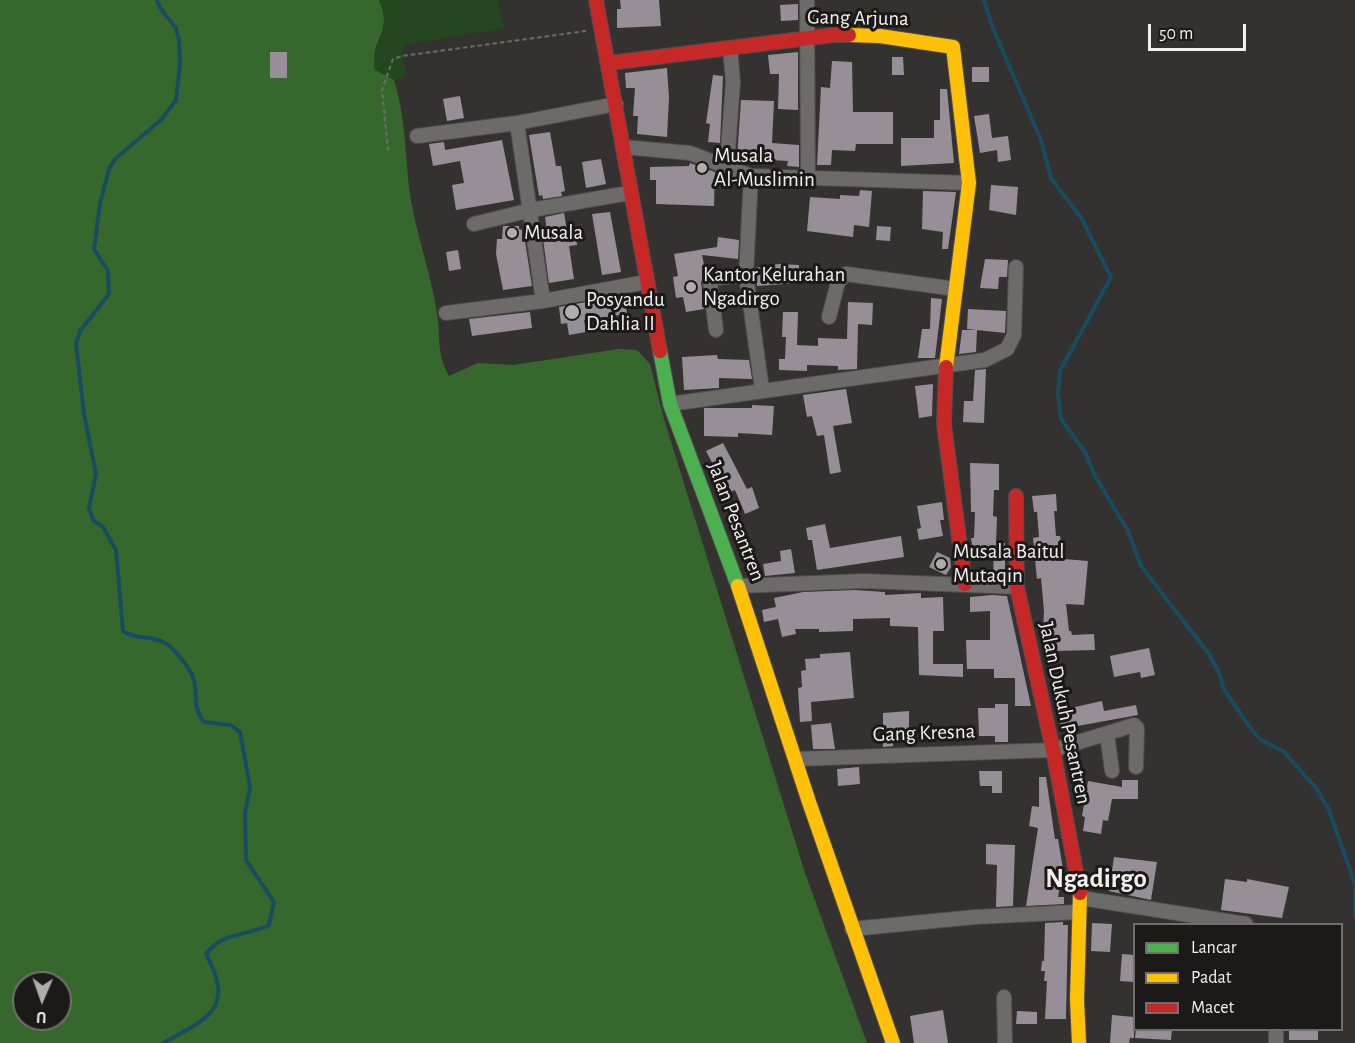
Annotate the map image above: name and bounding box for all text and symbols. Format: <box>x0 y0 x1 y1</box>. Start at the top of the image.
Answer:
street label: Gang Arjuna <box>807 5 909 31</box>
scale bar <box>1151 12 1248 50</box>
text: 50 m <box>1159 25 1193 43</box>
place label: Musala Al-Muslimin <box>714 143 815 193</box>
marker: Musala Al-Muslimin <box>695 161 709 175</box>
place label: Musala <box>524 220 583 246</box>
marker: Musala <box>505 226 519 240</box>
place label: Kantor Kelurahan Ngadirgo <box>703 262 845 312</box>
marker: Kantor Kelurahan Ngadirgo <box>684 280 698 294</box>
place label: Posyandu Dahlia II <box>586 287 665 337</box>
marker: Posyandu Dahlia II <box>563 303 581 321</box>
street label: Jalan Pesantren <box>702 457 770 585</box>
place label: Musala Baitul Mutaqin <box>953 539 1064 589</box>
marker: Musala Baitul Mutaqin <box>934 557 948 571</box>
street label: Jalan Dukuh Pesantren <box>1033 620 1097 806</box>
street label: Gang Kresna <box>872 719 976 747</box>
district label: Ngadirgo <box>1045 863 1147 895</box>
legend <box>1133 923 1343 1031</box>
text: Lancar <box>1191 939 1237 957</box>
text: Padat <box>1191 969 1232 987</box>
north arrow <box>12 971 72 1031</box>
text: Macet <box>1191 999 1234 1017</box>
text: U <box>36 1009 47 1025</box>

